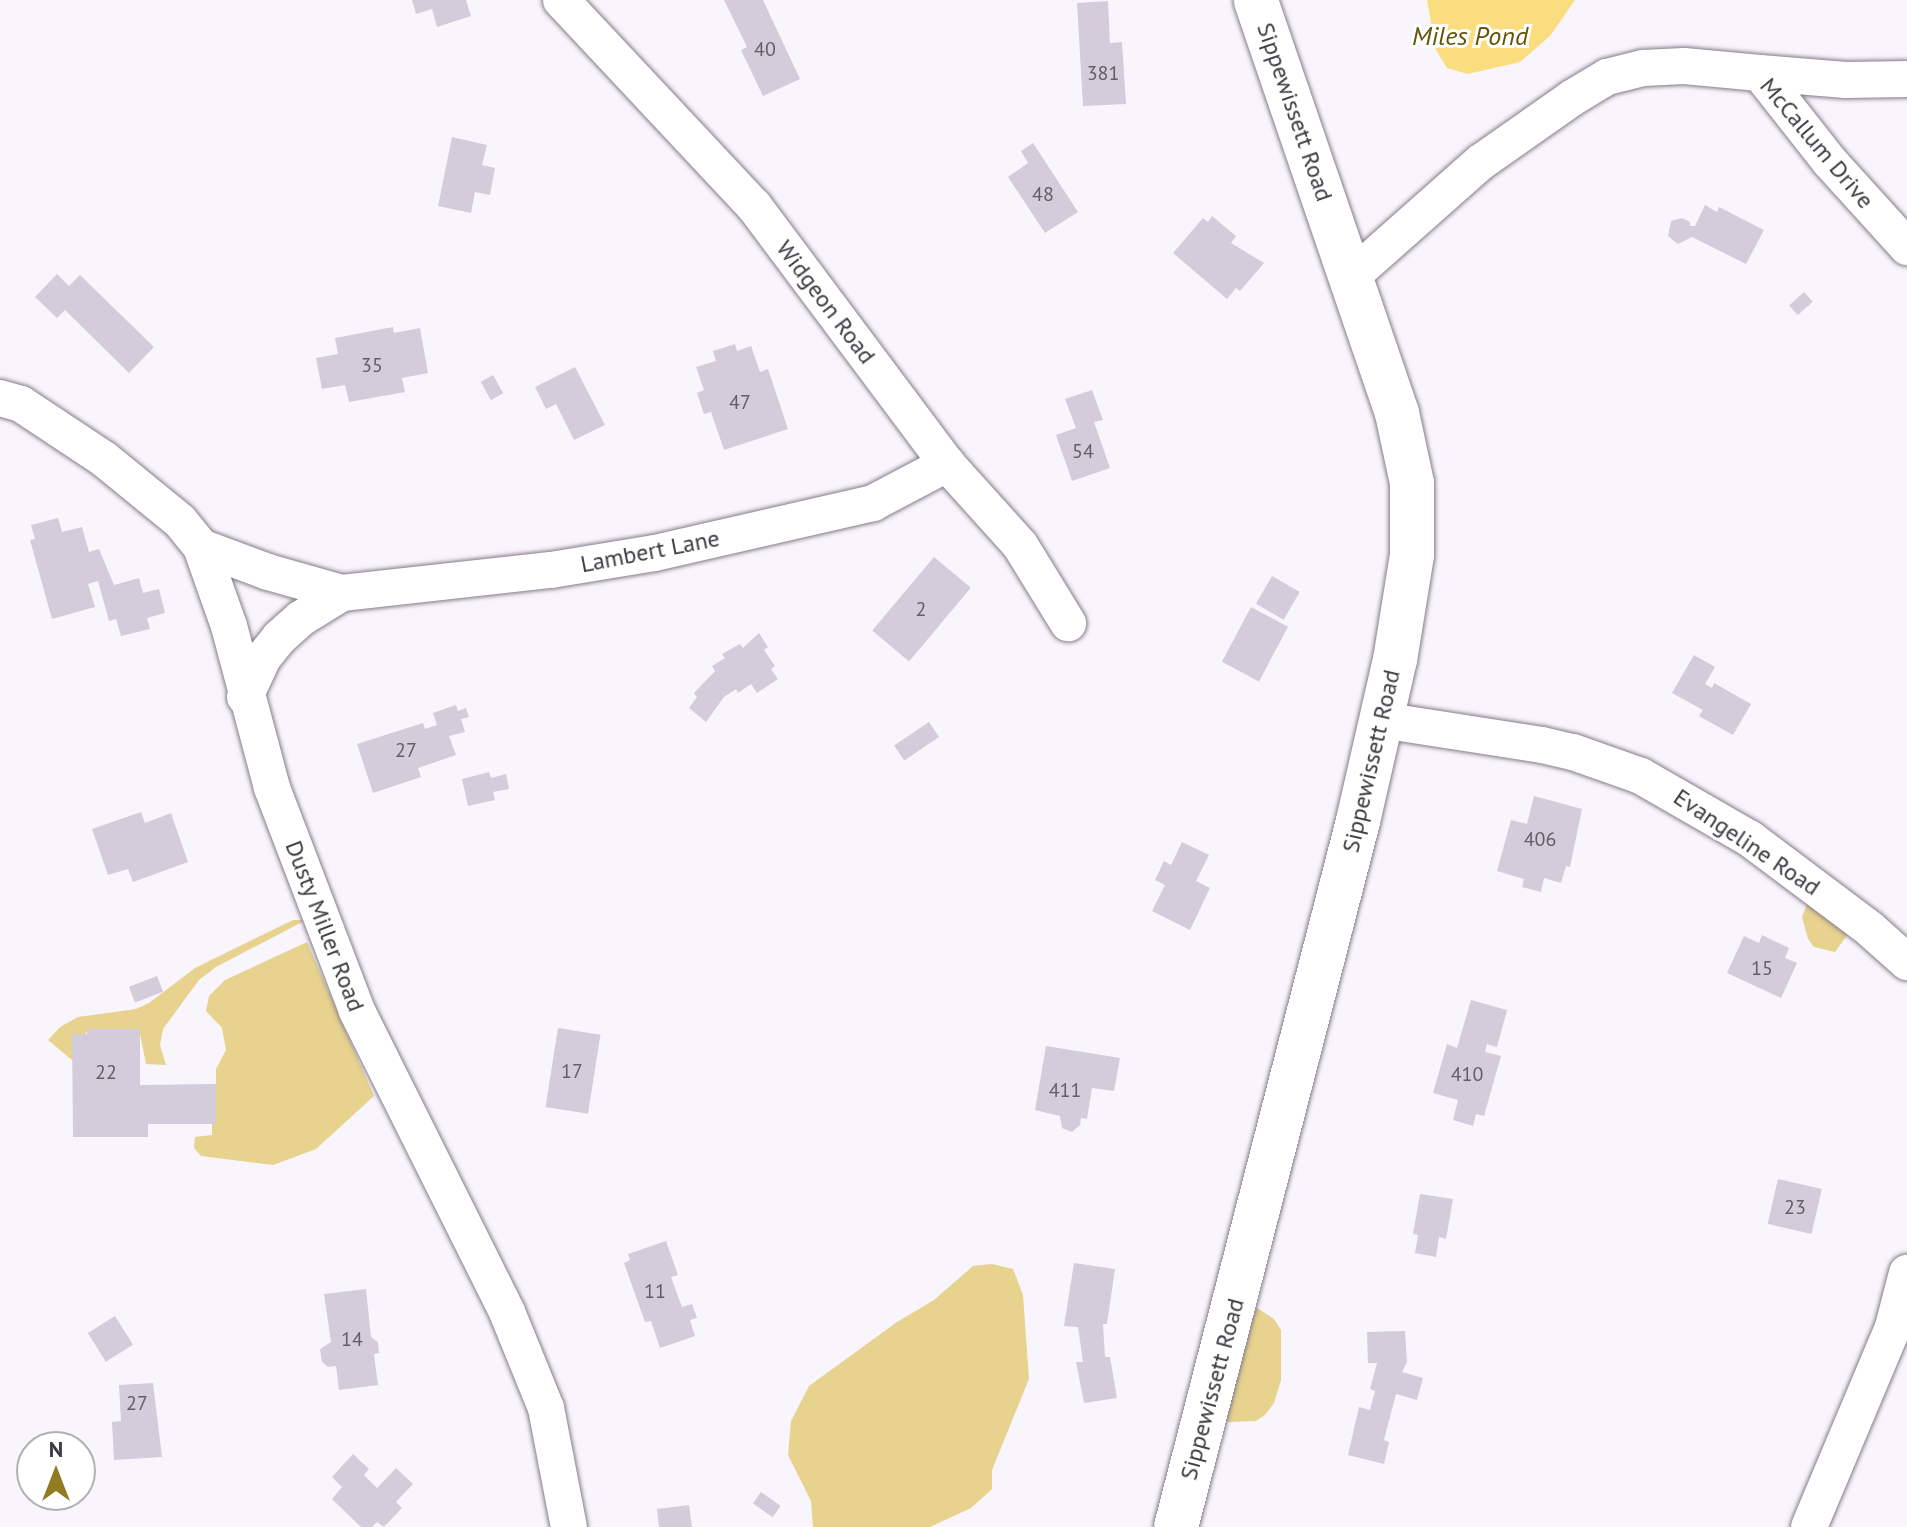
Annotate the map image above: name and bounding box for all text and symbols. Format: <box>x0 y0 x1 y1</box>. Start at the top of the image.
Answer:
street label: Sippewissett Road <box>1251 19 1339 205</box>
water label: Miles Pond <box>1412 20 1528 52</box>
house number: 40 <box>754 37 776 61</box>
house number: 381 <box>1087 61 1119 85</box>
street label: McCallum Drive <box>1754 72 1880 214</box>
house number: 48 <box>1032 182 1054 206</box>
street label: Widgeon Road <box>770 235 882 369</box>
house number: 35 <box>361 353 383 377</box>
house number: 47 <box>729 390 751 414</box>
house number: 54 <box>1072 439 1094 463</box>
street label: Lambert Lane <box>578 523 722 579</box>
house number: 2 <box>916 597 926 621</box>
street label: Sippewissett Road <box>1336 667 1406 855</box>
house number: 27 <box>395 738 417 762</box>
street label: Evangeline Road <box>1668 782 1826 902</box>
house number: 406 <box>1524 827 1556 851</box>
street label: Dusty Miller Road <box>279 836 371 1016</box>
house number: 15 <box>1751 956 1773 980</box>
house number: 17 <box>561 1059 583 1083</box>
house number: 22 <box>95 1060 117 1084</box>
house number: 410 <box>1451 1062 1483 1086</box>
house number: 411 <box>1049 1078 1081 1102</box>
house number: 23 <box>1784 1195 1806 1219</box>
house number: 11 <box>644 1279 666 1303</box>
street label: Sippewissett Road <box>1174 1295 1250 1483</box>
house number: 14 <box>341 1327 363 1351</box>
house number: 27 <box>126 1391 148 1415</box>
north arrow <box>16 1431 96 1511</box>
text: N <box>49 1435 63 1463</box>

